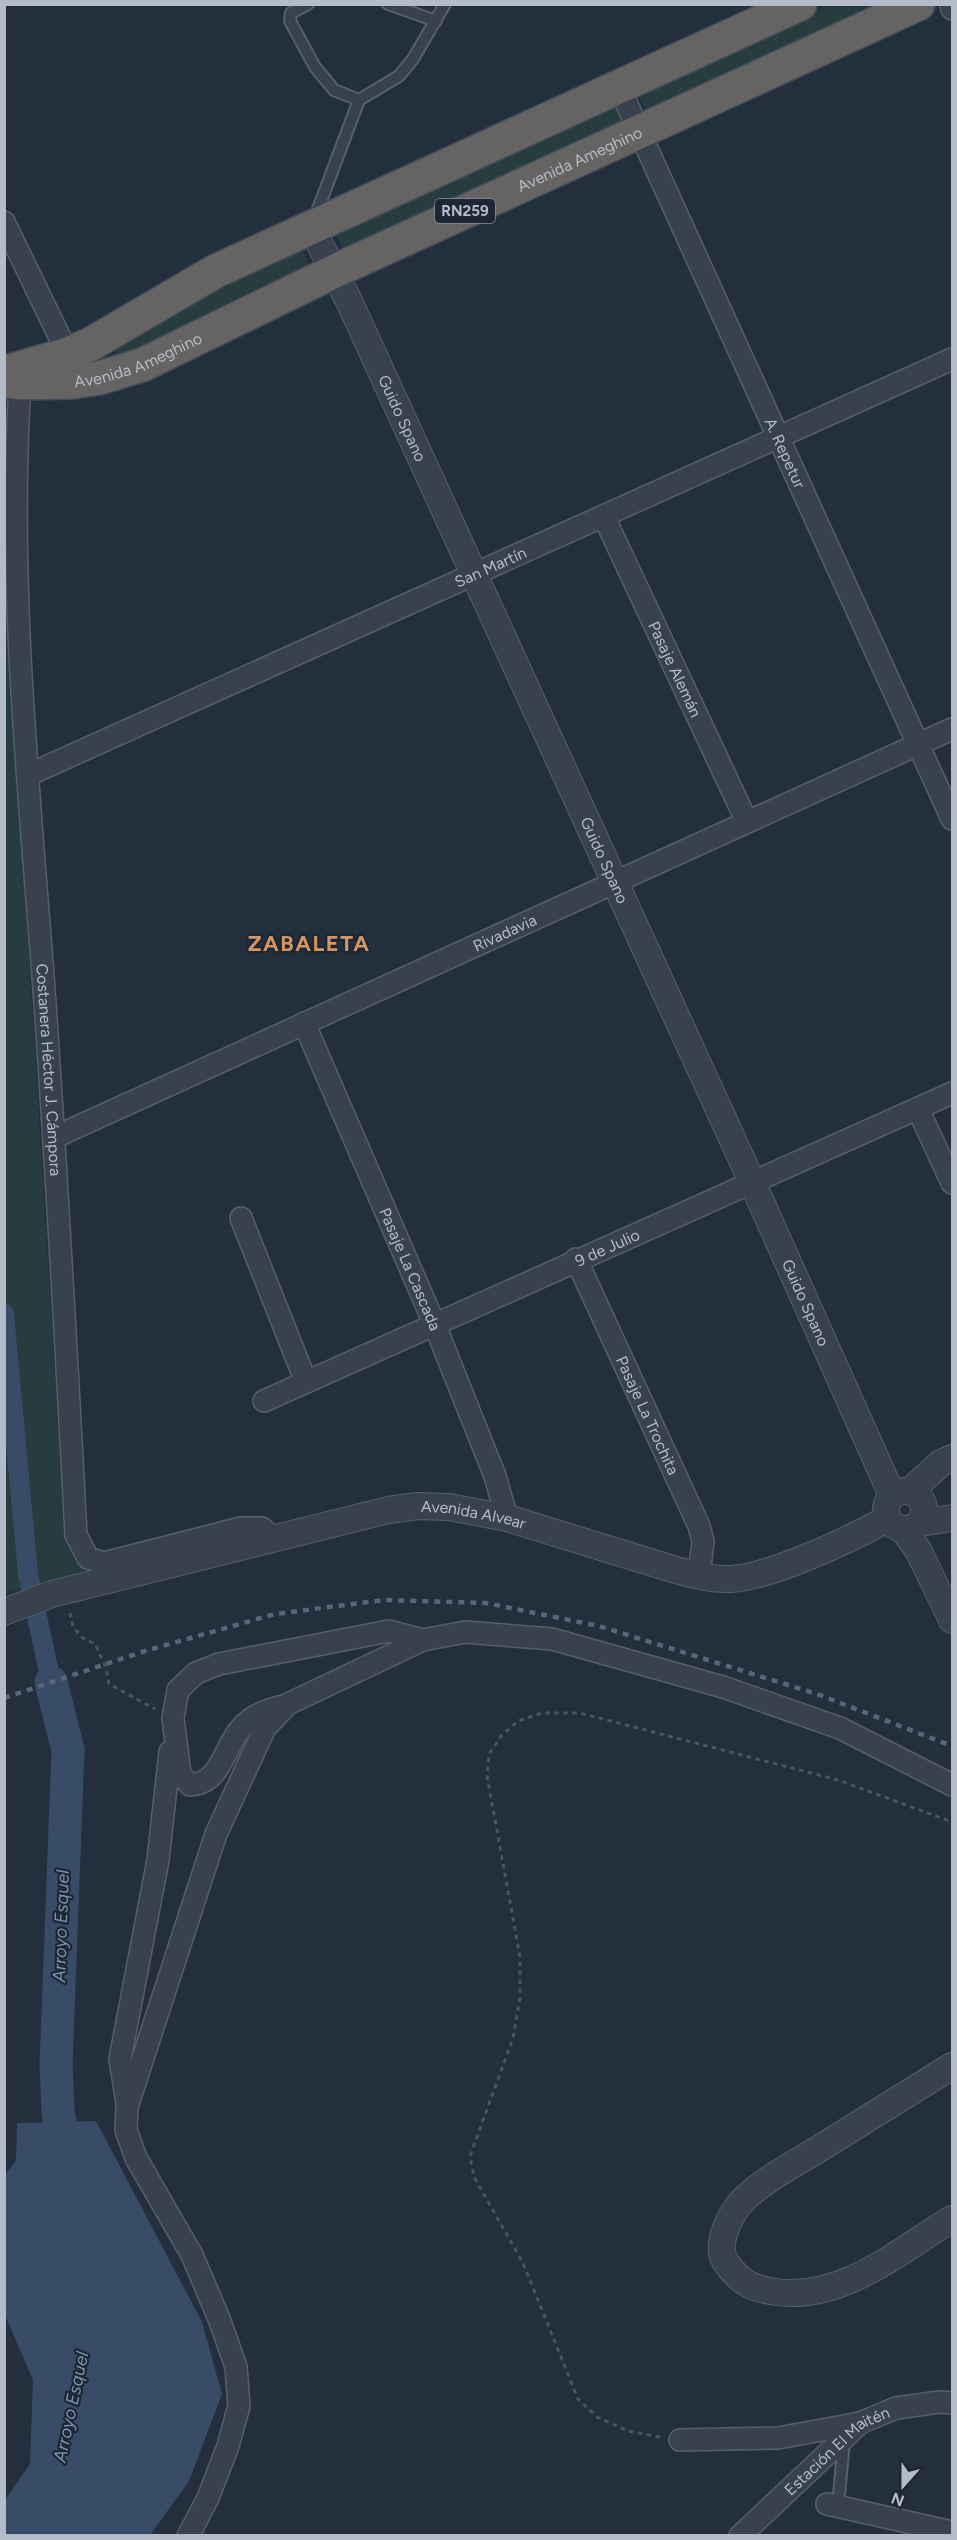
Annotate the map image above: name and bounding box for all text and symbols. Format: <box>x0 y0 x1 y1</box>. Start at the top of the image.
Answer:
street label: Avenida Ameghino <box>514 122 645 196</box>
road number: RN259 <box>435 199 495 223</box>
street label: Avenida Ameghino <box>73 328 205 391</box>
street label: Guido Spano <box>375 372 431 464</box>
street label: A. Repetur <box>761 415 810 492</box>
street label: San Martín <box>451 542 529 591</box>
street label: Pasaje Alemán <box>645 618 706 720</box>
street label: Guido Spano <box>577 814 633 906</box>
street label: Rivadavia <box>470 910 539 955</box>
district label: ZABALETA <box>248 930 370 957</box>
street label: Costanera Héctor J. Cámpora <box>33 963 66 1177</box>
street label: Pasaje La Cascada <box>376 1205 445 1333</box>
street label: 9 de Julio <box>572 1225 642 1270</box>
street label: Guido Spano <box>778 1256 834 1349</box>
street label: Pasaje La Trochita <box>612 1353 684 1478</box>
street label: Avenida Alvear <box>421 1497 529 1533</box>
water label: Arroyo Esquel <box>48 1868 74 1984</box>
water label: Arroyo Esquel <box>48 2349 94 2465</box>
street label: Estación El Maitén <box>780 2402 892 2499</box>
north arrow <box>873 2456 933 2516</box>
text: N <box>889 2488 907 2511</box>

